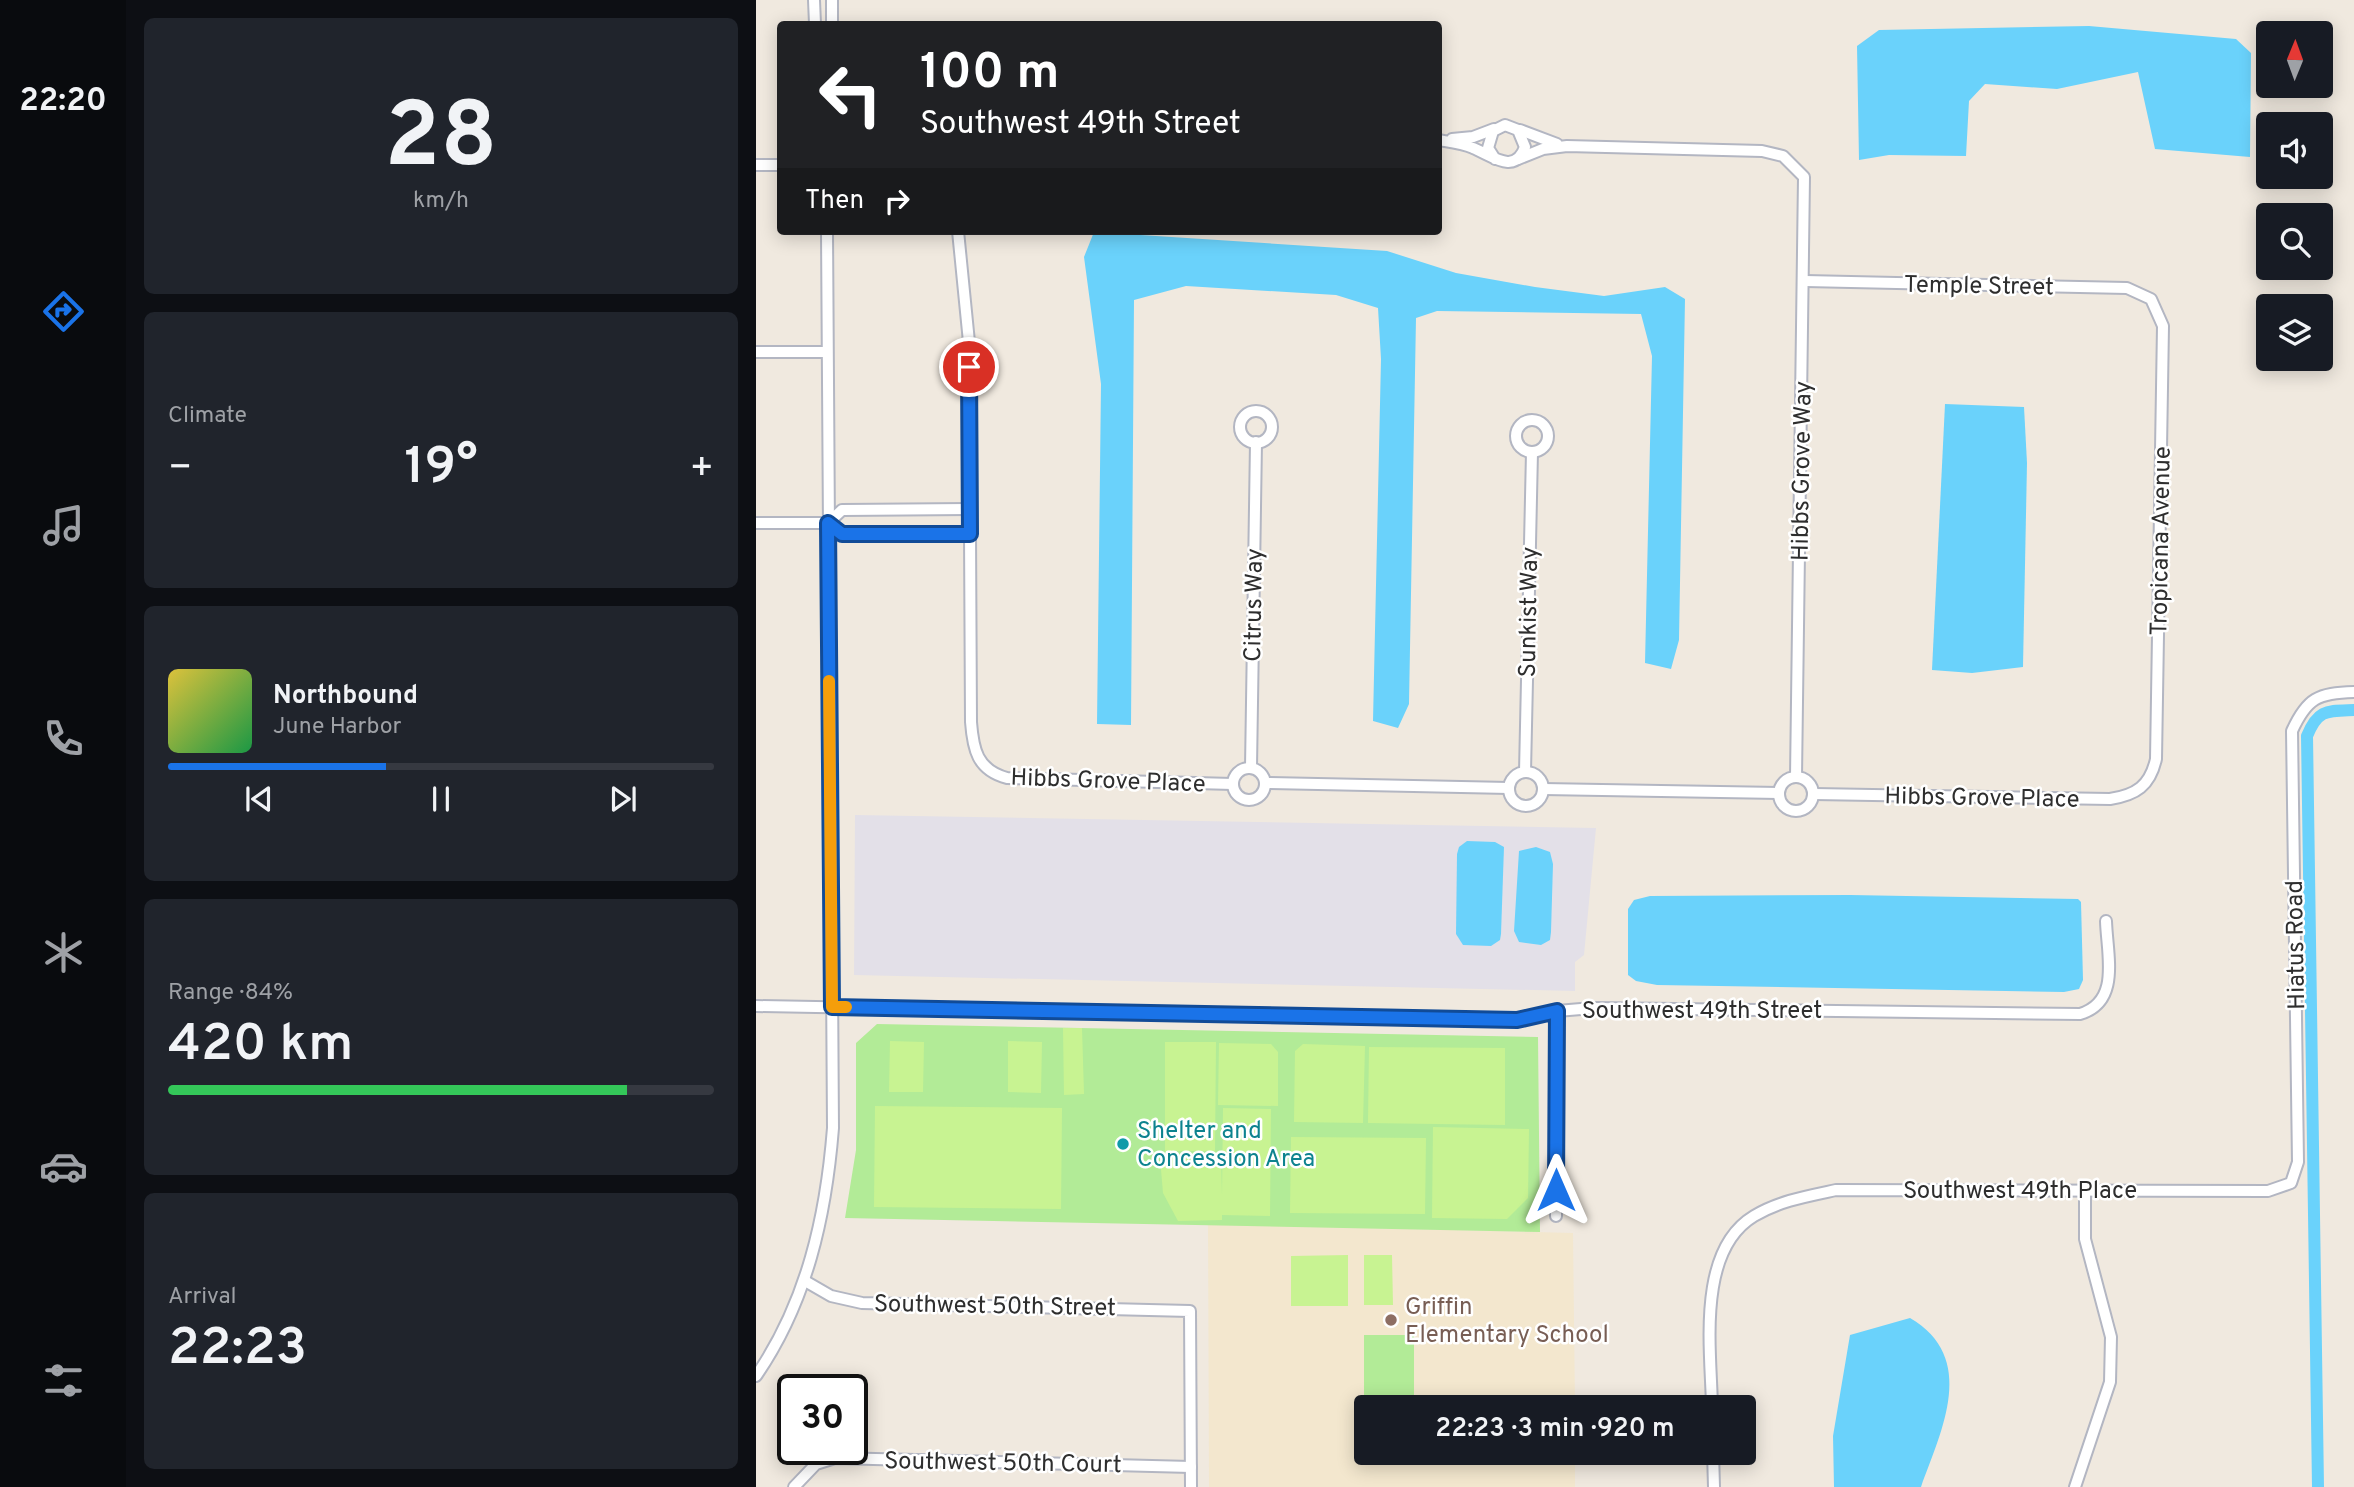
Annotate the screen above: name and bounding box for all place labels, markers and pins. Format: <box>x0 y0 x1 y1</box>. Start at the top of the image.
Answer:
pin <box>939 337 999 397</box>
place label: Shelter and Concession Area <box>1137 1117 1315 1175</box>
marker: Shelter and Concession Area <box>1115 1136 1131 1152</box>
place label: Griffin Elementary School <box>1405 1293 1609 1351</box>
marker: Griffin Elementary School <box>1383 1312 1399 1328</box>

